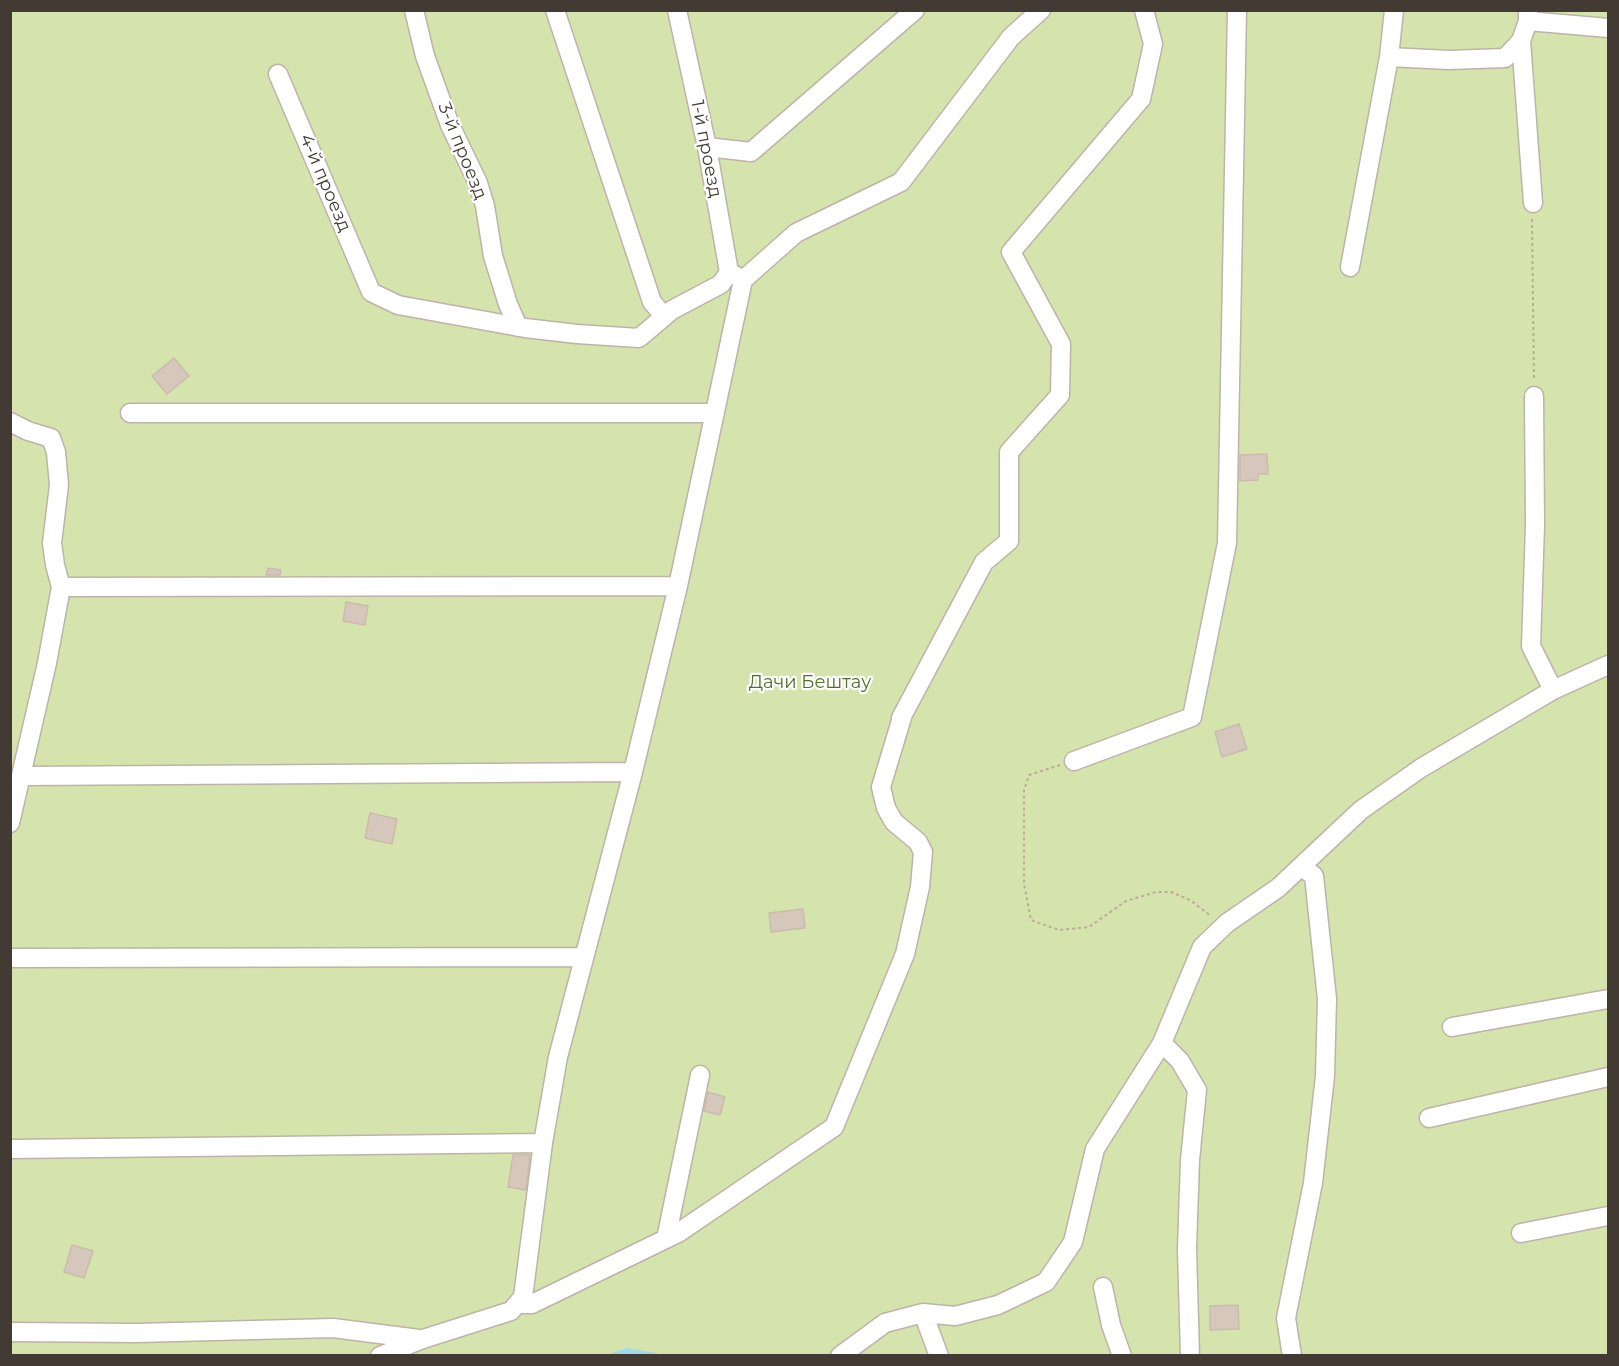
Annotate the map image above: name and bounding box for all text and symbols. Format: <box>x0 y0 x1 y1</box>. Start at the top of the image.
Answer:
street label: 1-й проезд <box>686 98 726 200</box>
street label: 3-й проезд <box>433 99 491 203</box>
street label: 4-й проезд <box>295 131 355 235</box>
park label: Дачи Бештау <box>749 672 871 694</box>

